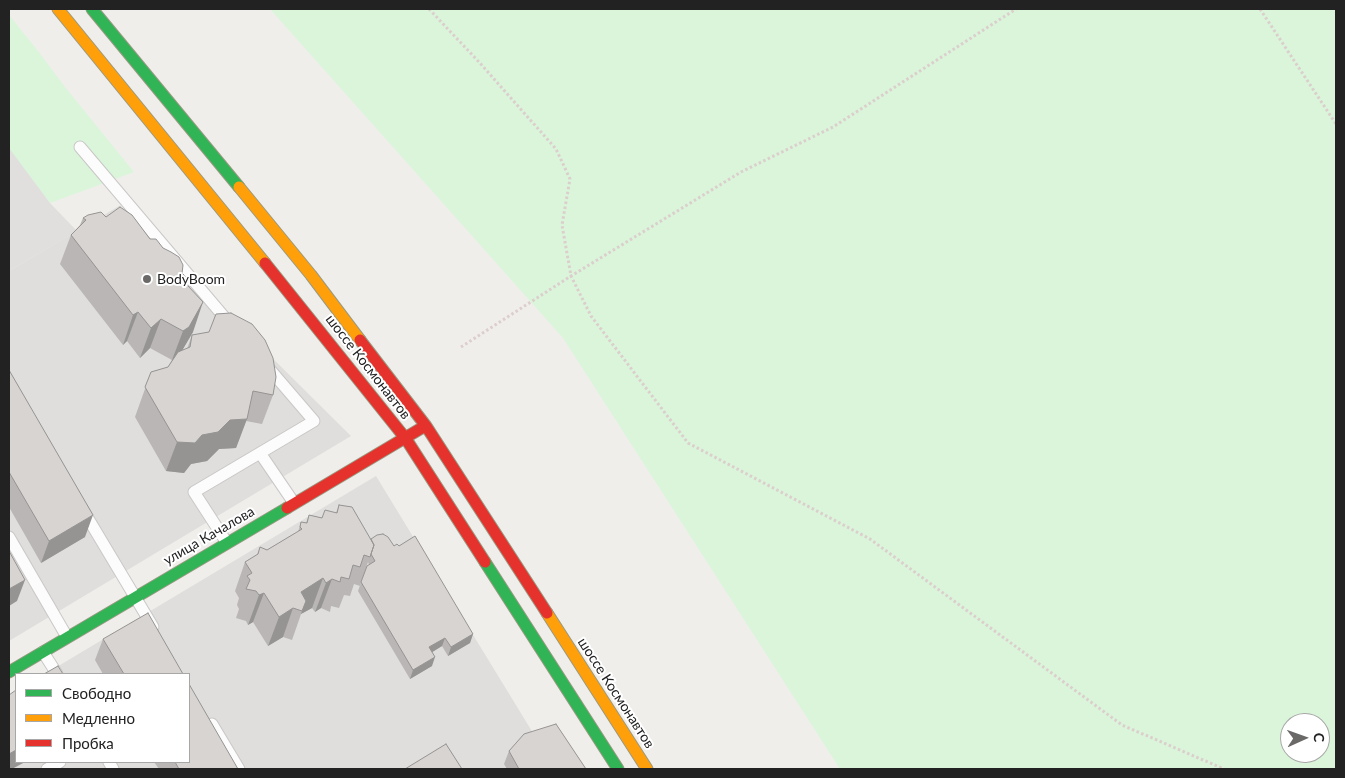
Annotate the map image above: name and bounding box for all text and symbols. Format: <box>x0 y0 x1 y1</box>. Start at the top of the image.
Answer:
place label: BodyBoom <box>157 271 225 287</box>
marker: BodyBoom <box>141 273 153 285</box>
street label: шоссе Космонавтов <box>322 311 414 423</box>
street label: улица Качалова <box>161 503 257 569</box>
street label: шоссе Космонавтов <box>574 635 658 751</box>
legend <box>15 673 190 763</box>
text: Свободно <box>62 684 131 702</box>
text: Медленно <box>62 709 135 727</box>
north arrow <box>1280 713 1330 763</box>
text: С <box>1311 733 1328 742</box>
text: Пробка <box>62 734 114 752</box>

